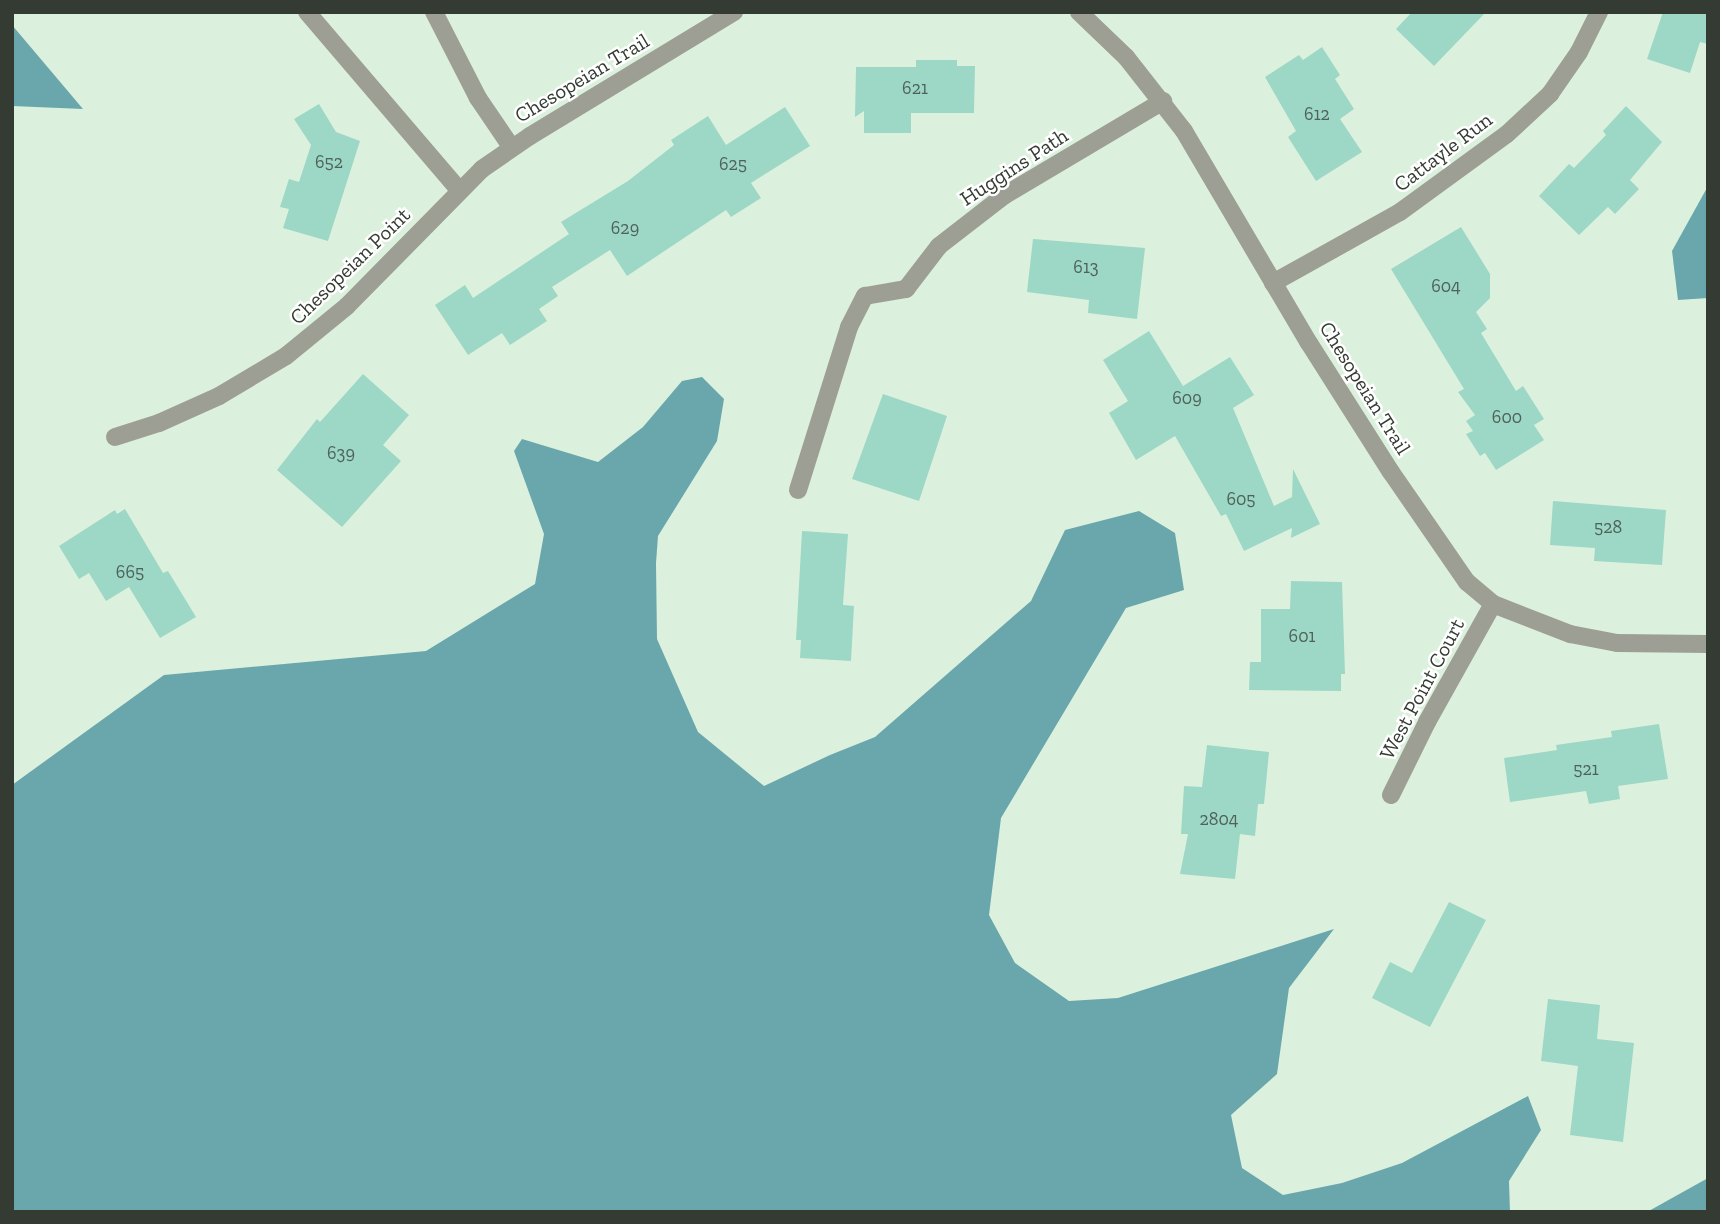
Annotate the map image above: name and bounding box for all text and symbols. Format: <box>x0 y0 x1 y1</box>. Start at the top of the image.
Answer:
street label: Chesopeian Trail <box>510 28 654 128</box>
house number: 621 <box>902 77 928 99</box>
house number: 612 <box>1304 103 1330 125</box>
street label: Cattayle Run <box>1389 107 1497 197</box>
street label: Huggins Path <box>955 123 1073 211</box>
house number: 652 <box>315 151 343 173</box>
house number: 625 <box>719 153 747 175</box>
street label: Chesopeian Point <box>285 202 415 330</box>
house number: 629 <box>611 217 639 239</box>
house number: 613 <box>1073 256 1099 278</box>
house number: 604 <box>1431 275 1461 297</box>
street label: Chesopeian Trail <box>1314 317 1416 459</box>
house number: 609 <box>1172 387 1202 409</box>
house number: 600 <box>1492 406 1522 428</box>
house number: 639 <box>327 442 355 464</box>
house number: 605 <box>1226 488 1256 510</box>
house number: 528 <box>1594 516 1622 538</box>
house number: 665 <box>116 561 144 583</box>
street label: West Point Court <box>1374 614 1470 764</box>
house number: 601 <box>1289 625 1315 647</box>
house number: 521 <box>1573 758 1599 780</box>
house number: 2804 <box>1199 808 1239 830</box>

